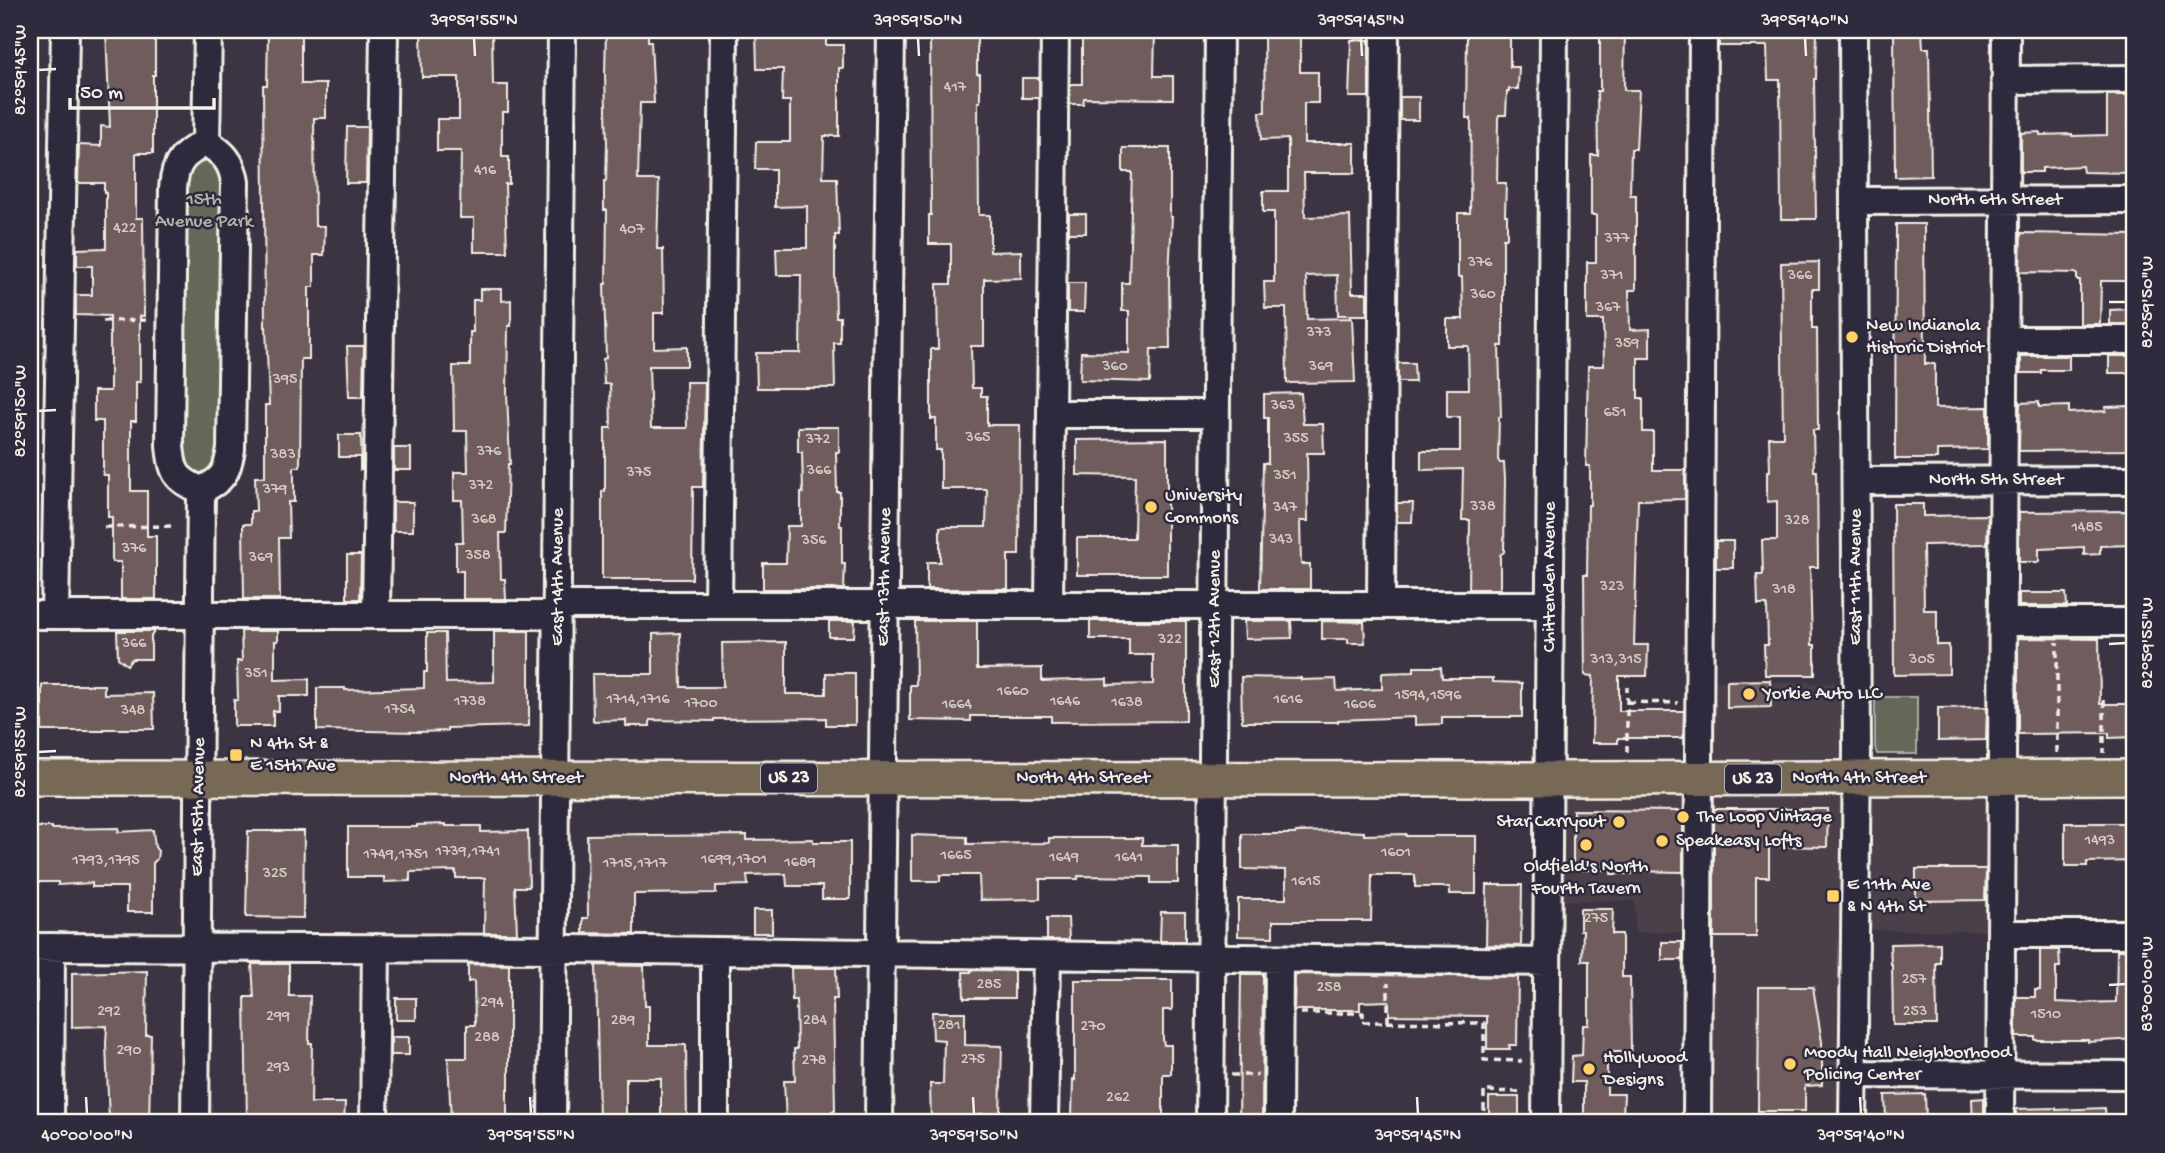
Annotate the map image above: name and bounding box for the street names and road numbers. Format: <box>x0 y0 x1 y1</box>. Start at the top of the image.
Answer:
street label: North 6th Street <box>1928 189 2064 212</box>
street label: North 5th Street <box>1929 469 2066 492</box>
street label: Chittenden Avenue <box>1539 502 1562 652</box>
street label: East 13th Avenue <box>872 507 898 647</box>
street label: East 14th Avenue <box>547 508 570 646</box>
street label: East 11th Avenue <box>1845 509 1868 645</box>
street label: East 12th Avenue <box>1204 550 1227 688</box>
street label: East 15th Avenue <box>186 737 212 877</box>
road number: US 23 <box>761 764 817 792</box>
road number: US 23 <box>1725 764 1781 794</box>
street label: North 4th Street <box>449 767 585 790</box>
street label: North 4th Street <box>1016 767 1152 790</box>
street label: North 4th Street <box>1792 767 1928 790</box>

